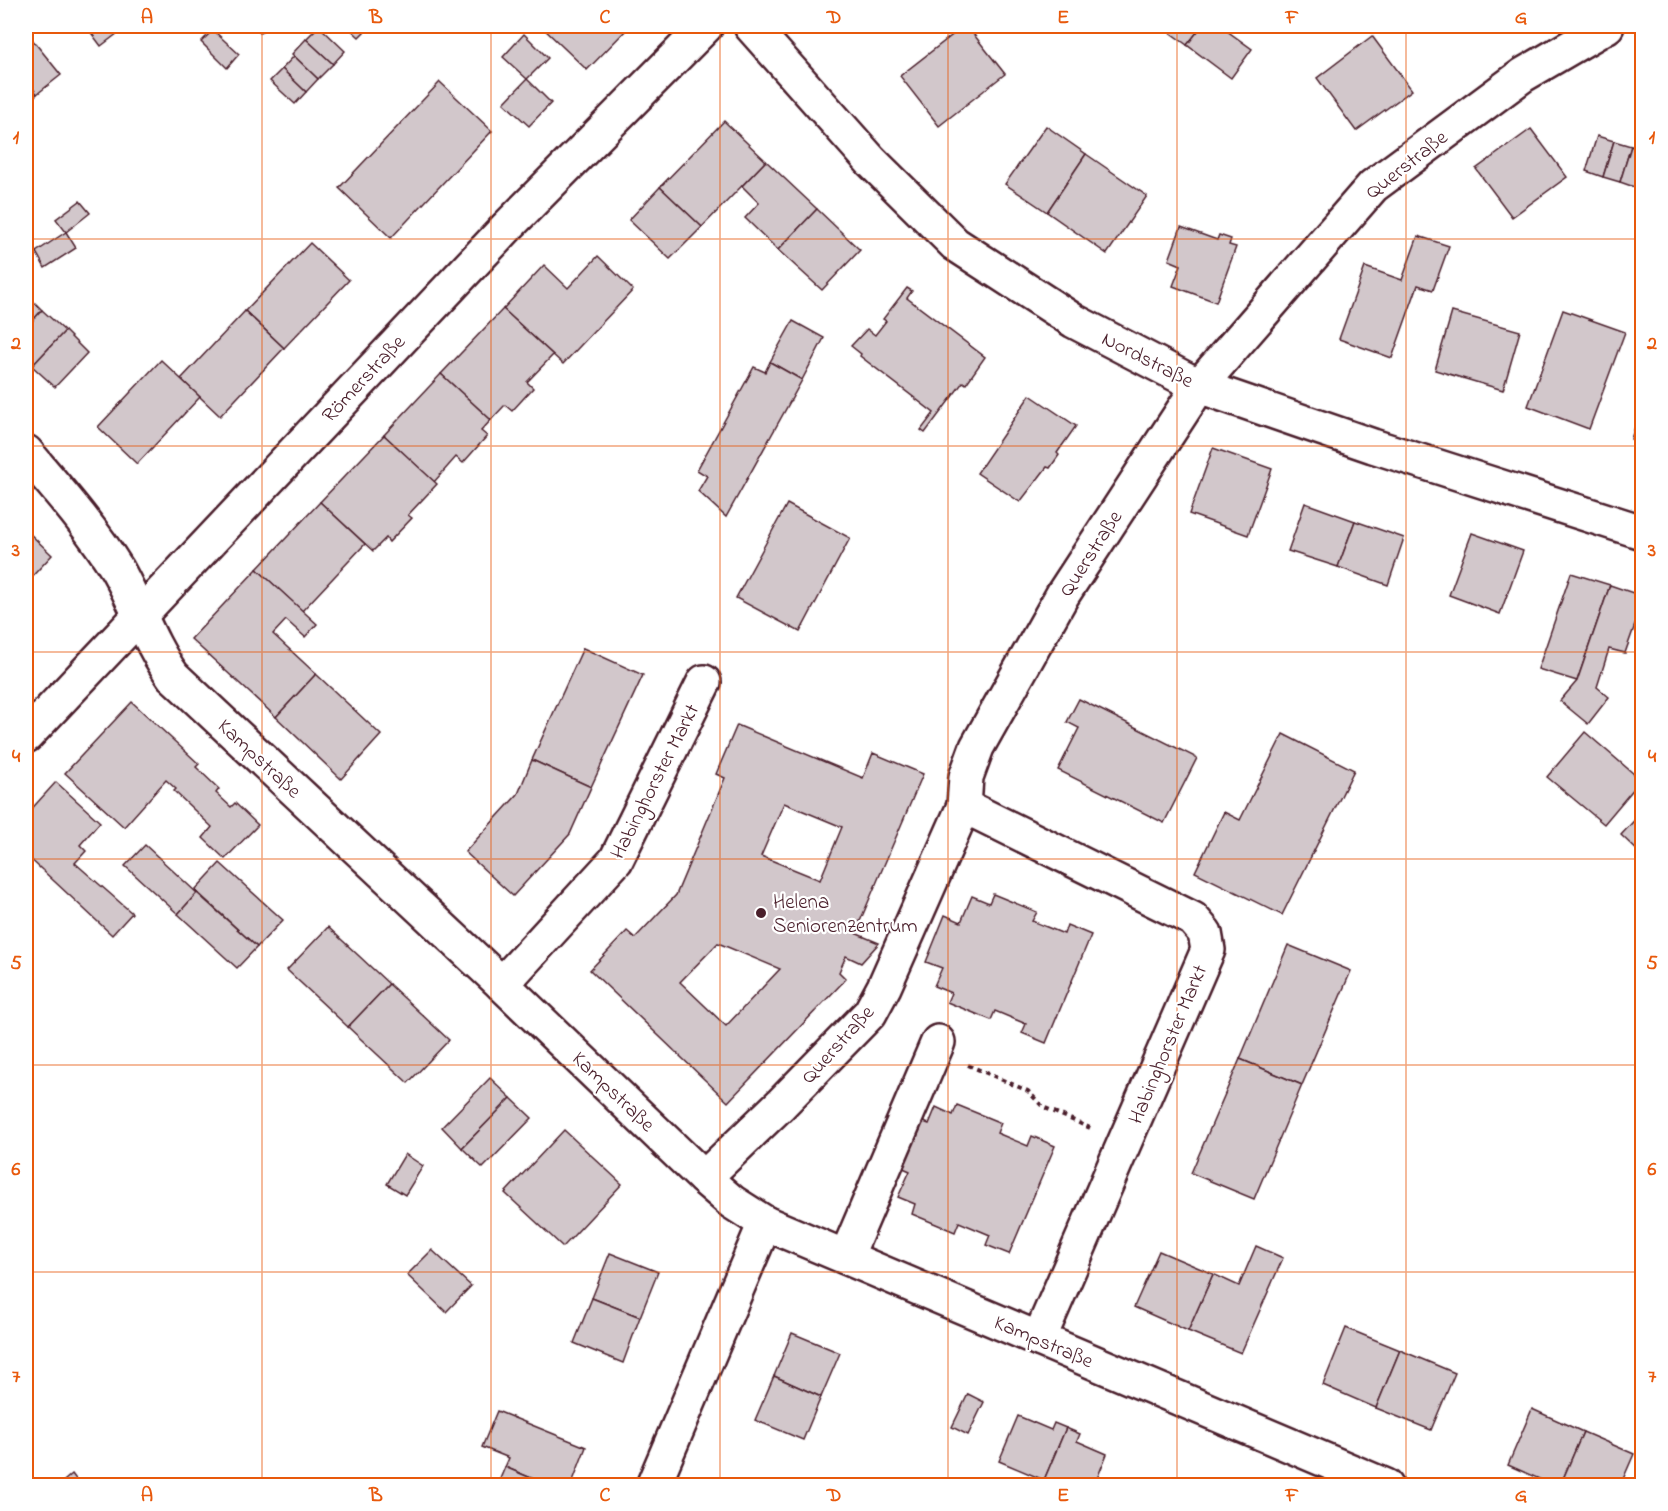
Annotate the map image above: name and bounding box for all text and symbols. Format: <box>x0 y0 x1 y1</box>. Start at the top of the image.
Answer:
text: A <box>141 4 153 33</box>
text: B <box>368 4 383 33</box>
text: C <box>600 4 611 33</box>
text: D <box>826 4 841 33</box>
text: E <box>1057 4 1069 33</box>
text: F <box>1285 4 1299 33</box>
text: G <box>1515 4 1528 33</box>
street label: Querstraße <box>1360 123 1455 207</box>
text: 1 <box>13 124 20 153</box>
text: 1 <box>1649 124 1656 153</box>
street label: Nordstraße <box>1096 325 1199 397</box>
street label: Römerstraße <box>316 328 414 430</box>
text: 2 <box>10 330 21 359</box>
text: 2 <box>1646 330 1657 359</box>
street label: Querstraße <box>1053 505 1131 603</box>
text: 3 <box>11 537 20 566</box>
text: 3 <box>1647 537 1656 566</box>
street label: Habinghorster Markt <box>604 699 710 866</box>
street label: Kampstraße <box>210 713 308 807</box>
text: 4 <box>12 743 21 772</box>
text: 4 <box>1648 743 1657 772</box>
place label: Helena Seniorenzentrum <box>773 888 918 942</box>
marker: Helena Seniorenzentrum <box>754 906 768 920</box>
text: 5 <box>10 950 22 979</box>
text: 5 <box>1646 950 1658 979</box>
street label: Habinghorster Markt <box>1122 960 1218 1130</box>
street label: Querstraße <box>795 999 883 1092</box>
street label: Kampstraße <box>564 1045 661 1140</box>
text: 6 <box>12 1156 21 1185</box>
text: 6 <box>1648 1156 1657 1185</box>
street label: Kampstraße <box>989 1308 1098 1377</box>
text: 7 <box>12 1363 21 1392</box>
text: 7 <box>1648 1363 1657 1392</box>
text: A <box>141 1482 153 1511</box>
text: B <box>368 1482 383 1511</box>
text: C <box>600 1482 611 1511</box>
text: D <box>826 1482 841 1511</box>
text: E <box>1057 1482 1069 1511</box>
text: F <box>1285 1482 1299 1511</box>
text: G <box>1515 1482 1528 1511</box>

